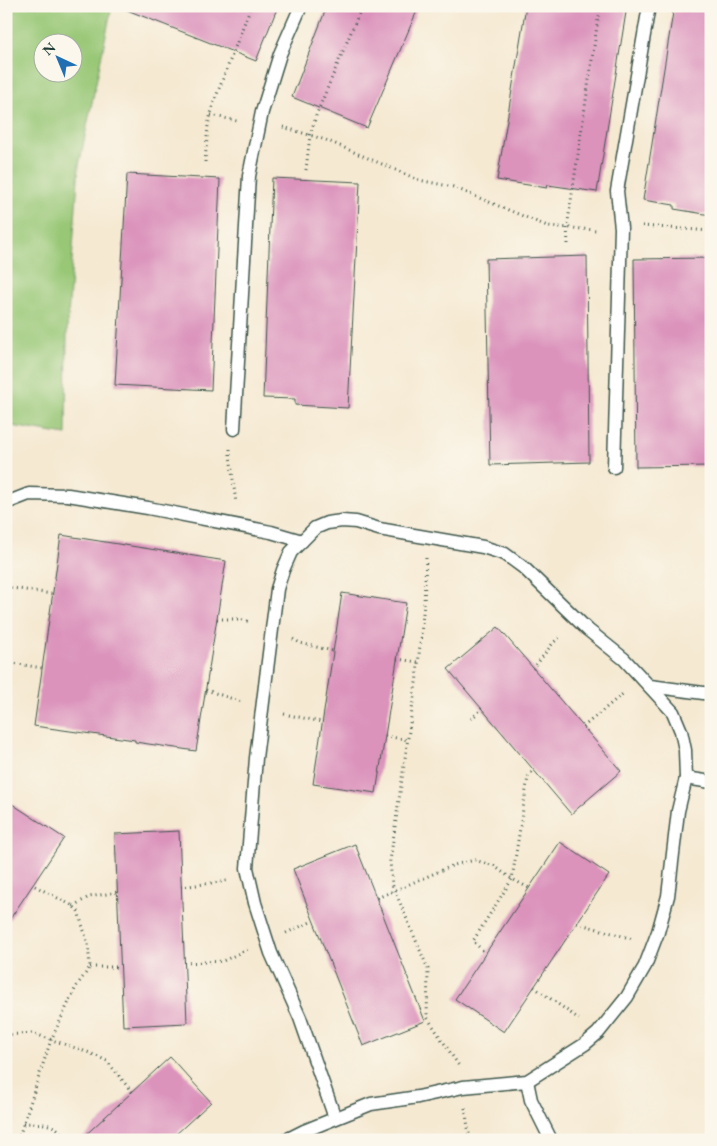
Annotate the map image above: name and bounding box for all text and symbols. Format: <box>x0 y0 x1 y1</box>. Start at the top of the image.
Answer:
north arrow <box>32 32 82 82</box>
text: N <box>39 38 60 59</box>

